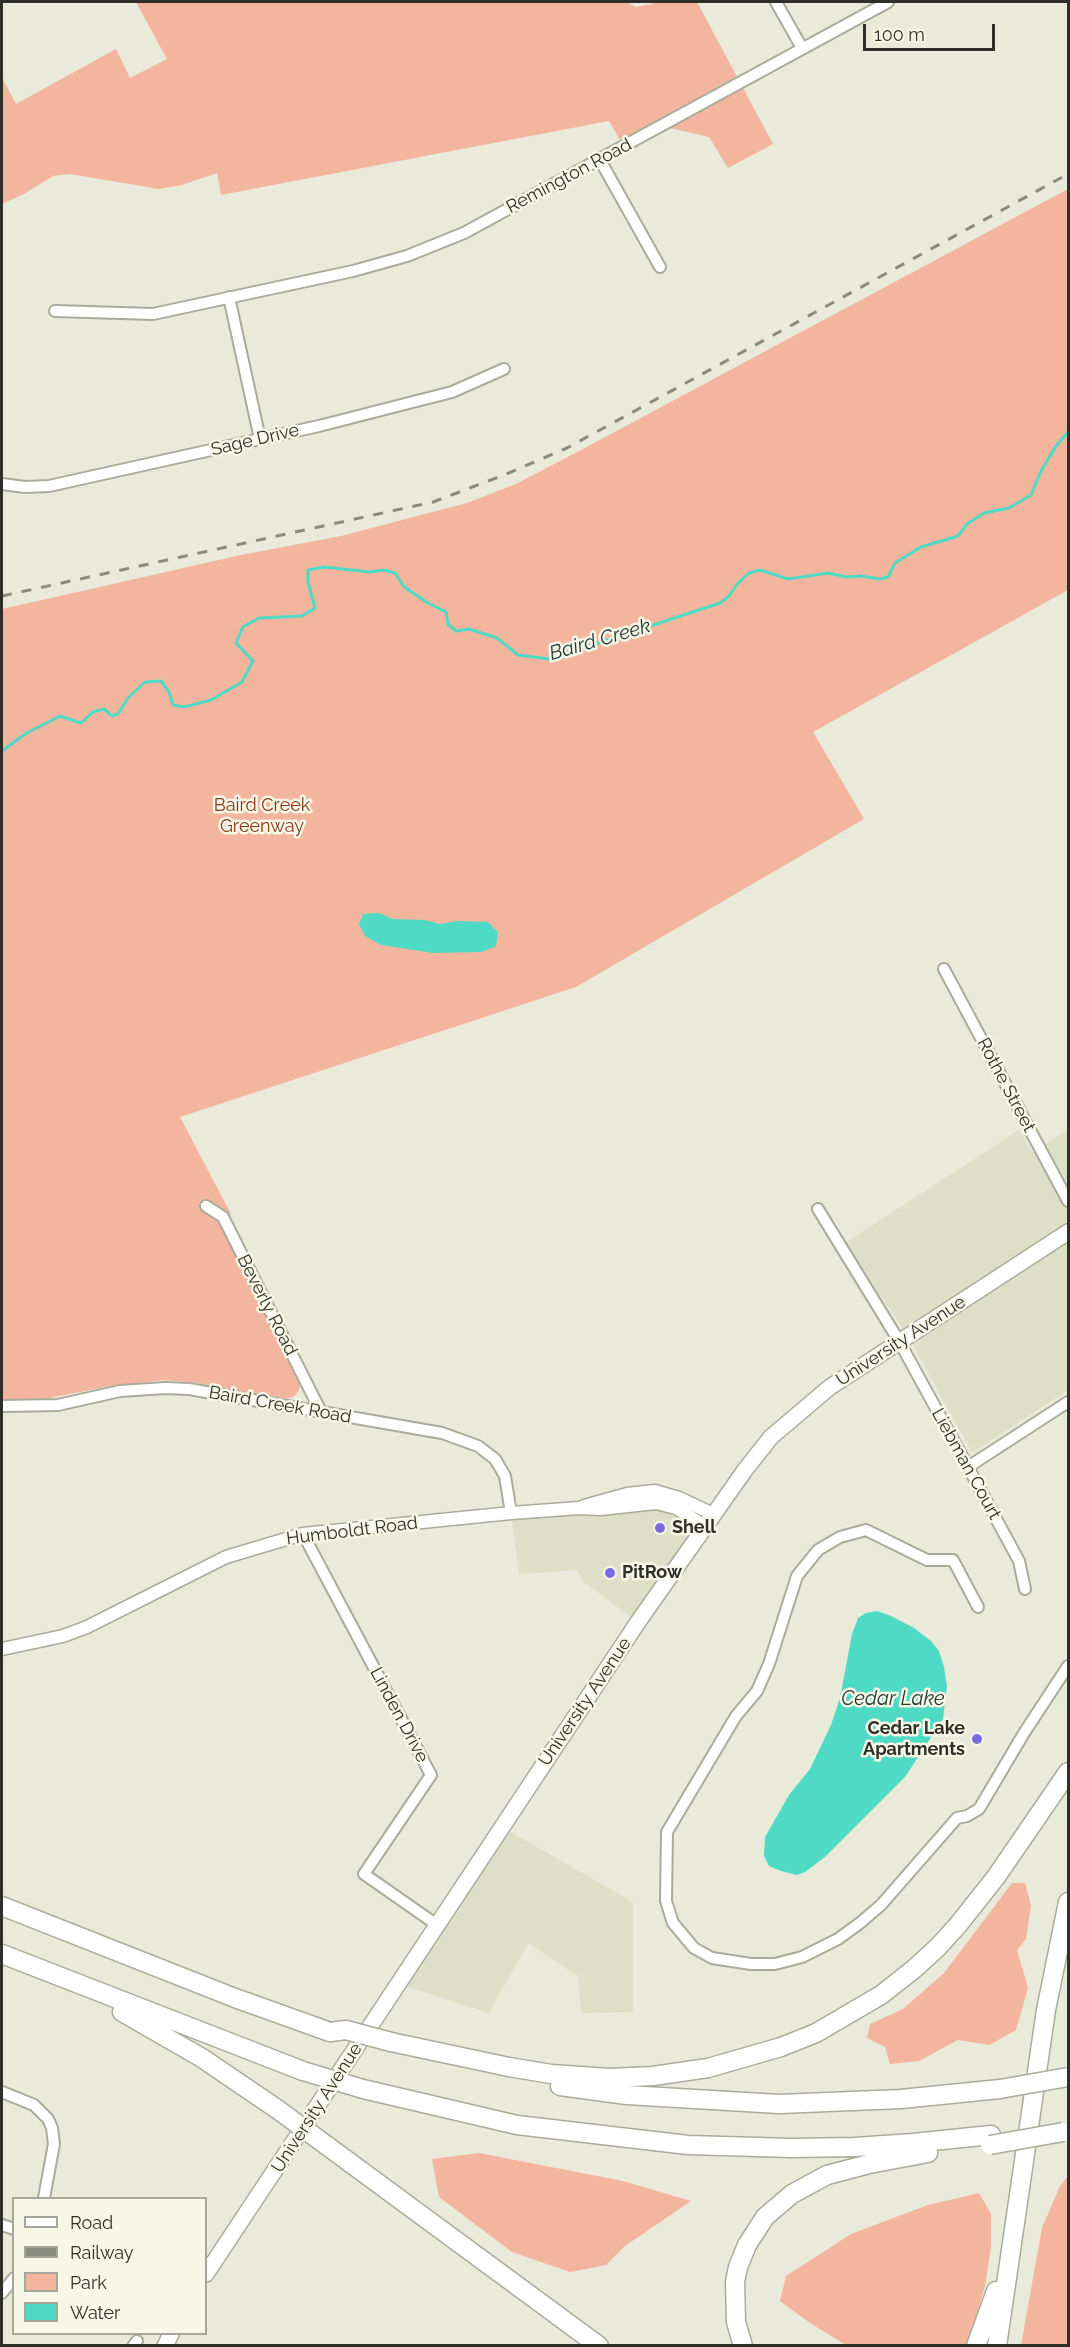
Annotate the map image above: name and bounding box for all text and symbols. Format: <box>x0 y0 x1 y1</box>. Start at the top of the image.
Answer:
scale bar <box>866 12 998 50</box>
text: 100 m <box>874 24 925 45</box>
street label: Remington Road <box>503 134 635 218</box>
street label: Sage Drive <box>209 419 301 461</box>
water label: Baird Creek <box>547 614 653 666</box>
park label: Baird Creek Greenway <box>214 795 310 838</box>
street label: Rothe Street <box>972 1034 1040 1136</box>
street label: Beverly Road <box>232 1251 302 1359</box>
street label: University Avenue <box>832 1291 970 1391</box>
street label: Baird Creek Road <box>207 1382 353 1428</box>
street label: Liebman Court <box>927 1405 1005 1523</box>
street label: Humboldt Road <box>285 1512 419 1550</box>
place label: Shell <box>672 1517 716 1539</box>
marker: Shell <box>653 1521 667 1535</box>
place label: PitRow <box>622 1562 682 1584</box>
marker: PitRow <box>603 1566 617 1580</box>
street label: University Avenue <box>534 1634 636 1770</box>
street label: Linden Drive <box>365 1664 433 1766</box>
water label: Cedar Lake <box>841 1687 945 1711</box>
place label: Cedar Lake Apartments <box>863 1718 965 1760</box>
marker: Cedar Lake Apartments <box>970 1732 984 1746</box>
street label: University Avenue <box>267 2039 367 2177</box>
legend <box>12 2197 207 2335</box>
text: Road <box>70 2212 113 2233</box>
text: Railway <box>70 2242 134 2263</box>
text: Park <box>70 2272 107 2293</box>
text: Water <box>70 2302 120 2323</box>

